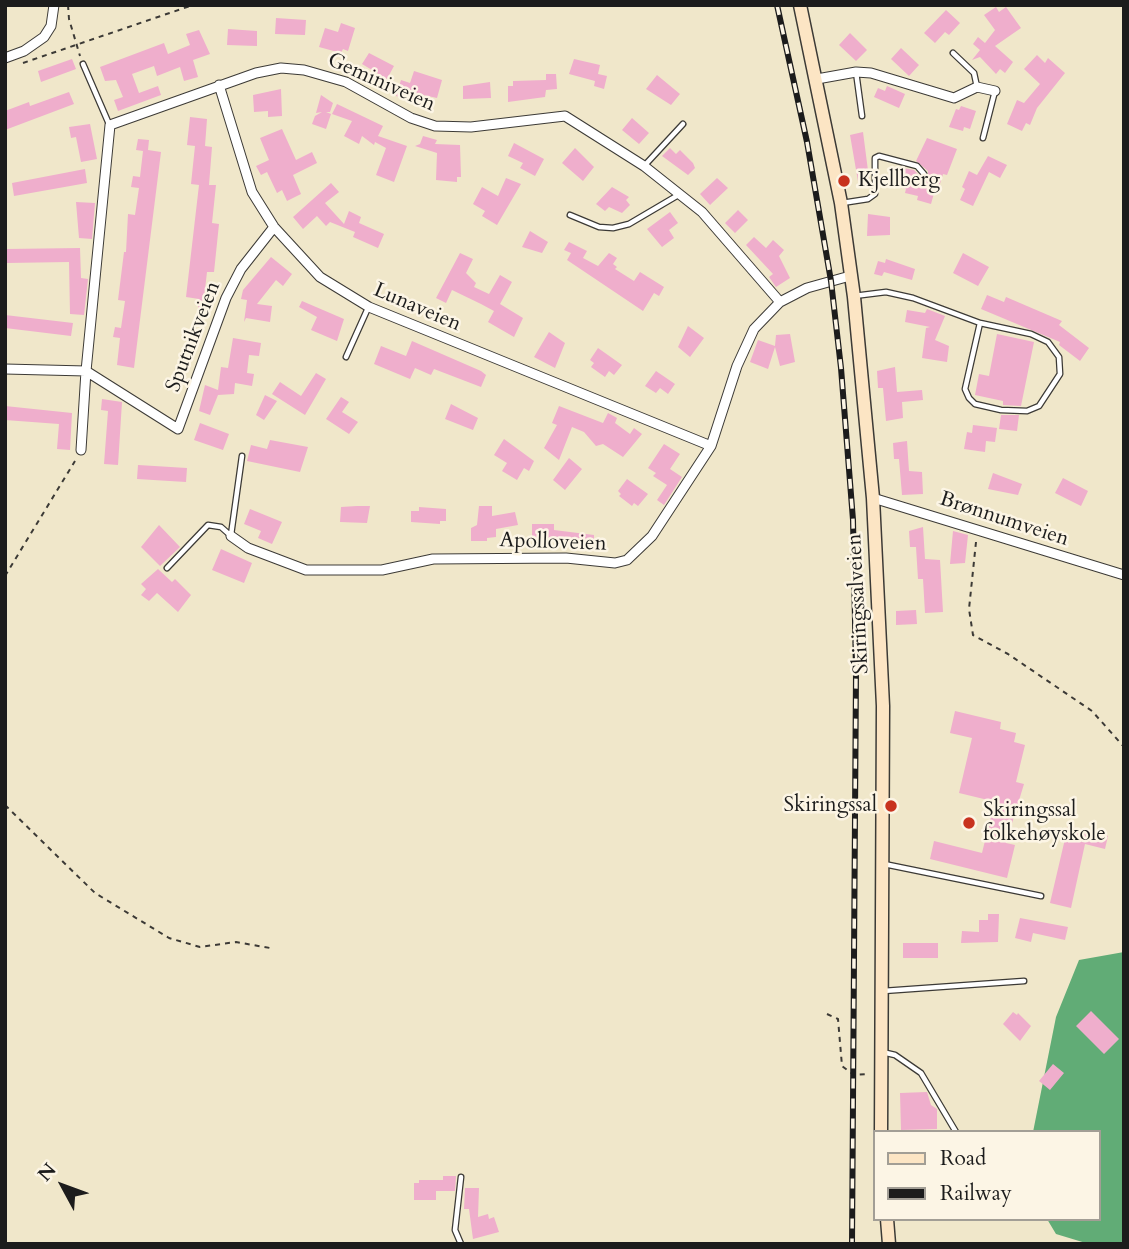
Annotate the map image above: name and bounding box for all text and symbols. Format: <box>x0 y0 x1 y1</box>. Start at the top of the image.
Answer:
street label: Geminiveien <box>323 48 439 118</box>
place label: Kjellberg <box>858 168 940 194</box>
marker: Kjellberg <box>836 173 852 189</box>
street label: Sputnikveien <box>161 278 227 396</box>
street label: Lunaveien <box>369 278 465 338</box>
street label: Brønnumveien <box>936 487 1072 553</box>
street label: Apolloveien <box>499 529 607 557</box>
street label: Skiringssalveien <box>843 533 875 675</box>
place label: Skiringssal <box>784 793 877 819</box>
marker: Skiringssal <box>883 798 899 814</box>
place label: Skiringssal folkehøyskole <box>983 798 1106 848</box>
marker: Skiringssal folkehøyskole <box>961 815 977 831</box>
legend <box>874 1130 1101 1221</box>
text: Road <box>940 1144 986 1173</box>
north arrow <box>28 1151 98 1221</box>
text: N <box>32 1157 62 1187</box>
text: Railway <box>940 1179 1012 1208</box>

